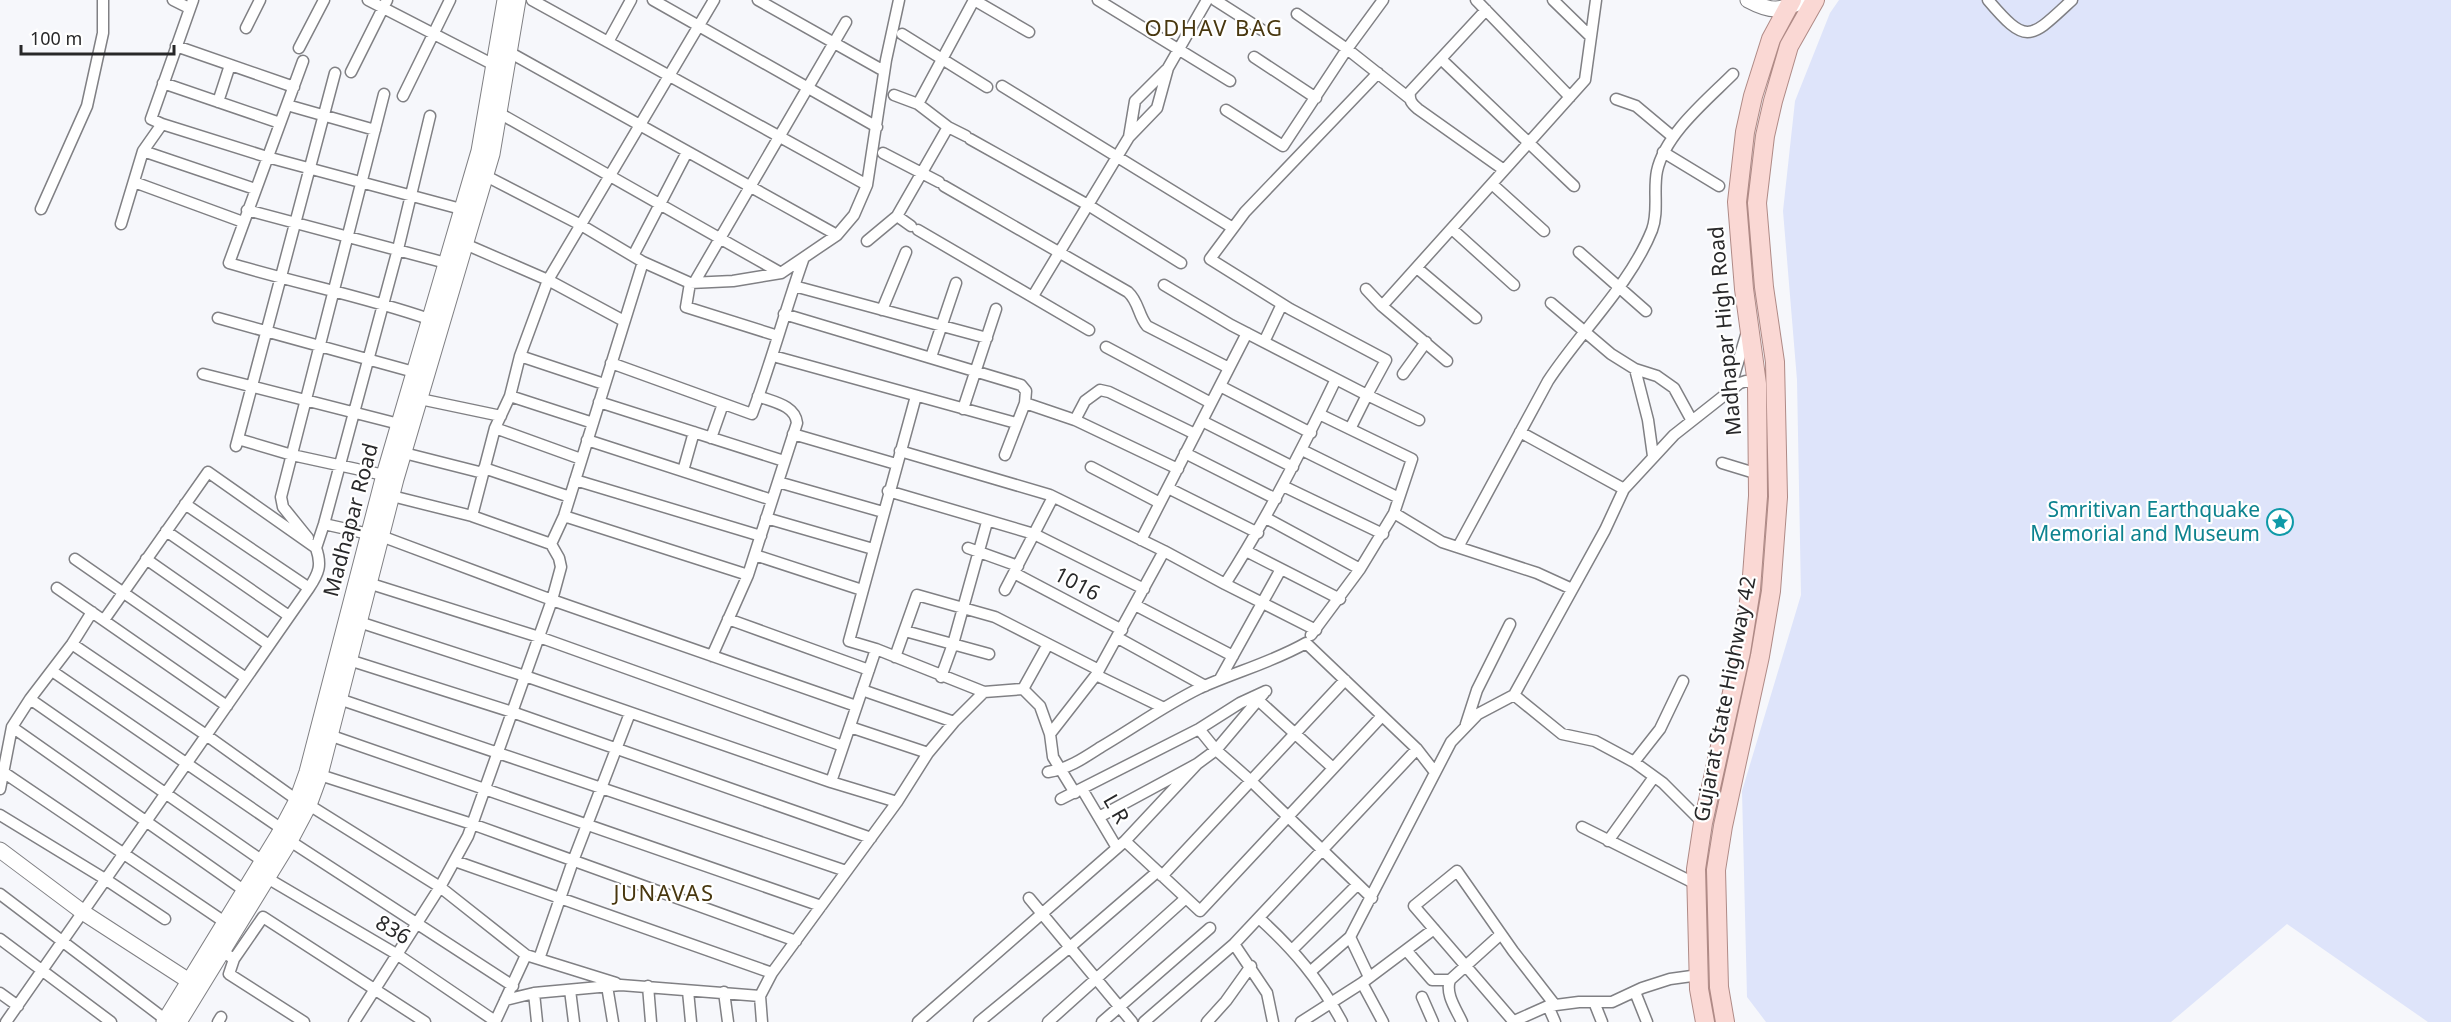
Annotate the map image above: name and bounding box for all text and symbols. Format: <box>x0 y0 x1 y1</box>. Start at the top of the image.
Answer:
district label: ODHAV BAG <box>1144 12 1284 42</box>
scale bar <box>21 18 174 56</box>
text: 100 m <box>30 26 82 50</box>
street label: Madhapar High Road <box>1701 225 1747 437</box>
street label: Madhapar Road <box>316 440 384 600</box>
place label: Smritivan Earthquake Memorial and Museum <box>2030 495 2260 547</box>
place icon: Smritivan Earthquake Memorial and Museum <box>2265 507 2295 537</box>
street label: 1016 <box>1050 559 1105 607</box>
street label: Gujarat State Highway 42 <box>1686 574 1762 824</box>
street label: L R <box>1097 789 1136 828</box>
district label: JUNAVAS <box>612 877 714 907</box>
street label: 836 <box>371 908 416 950</box>

